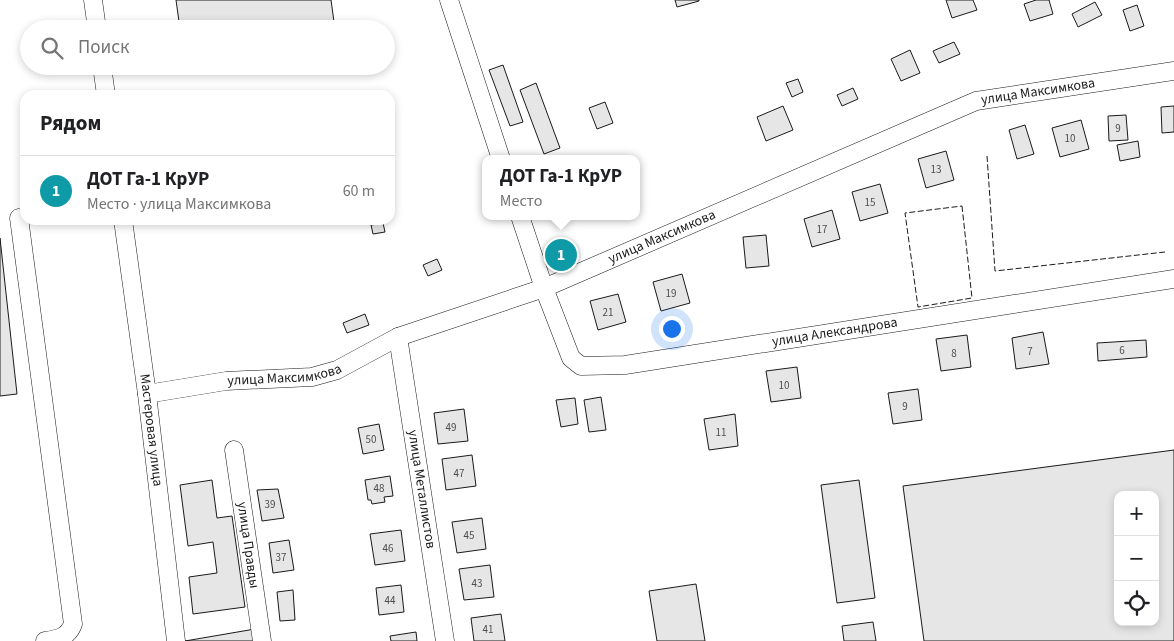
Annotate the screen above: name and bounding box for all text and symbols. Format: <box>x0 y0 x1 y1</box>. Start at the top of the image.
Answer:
search box <box>20 20 395 75</box>
icon: search <box>38 34 66 62</box>
text: Поиск <box>78 34 129 61</box>
street label: улица Максимкова <box>980 73 1096 110</box>
text: Рядом <box>40 108 101 138</box>
house number: 9 <box>1115 121 1121 136</box>
house number: 10 <box>1065 131 1075 146</box>
popup <box>482 155 640 220</box>
house number: 13 <box>931 162 941 177</box>
text: ДОТ Га-1 КрУР <box>500 163 622 190</box>
text: ДОТ Га-1 КрУР <box>87 166 209 193</box>
text: 1 <box>52 180 60 202</box>
text: 60 m <box>343 180 375 202</box>
text: Место <box>500 190 542 212</box>
text: Место · улица Максимкова <box>87 193 271 215</box>
house number: 15 <box>865 195 875 210</box>
street label: улица Максимкова <box>605 205 719 269</box>
house number: 17 <box>817 222 827 237</box>
pin: 1 <box>545 236 577 274</box>
house number: 19 <box>666 286 676 301</box>
house number: 21 <box>603 305 613 320</box>
street label: улица Александрова <box>770 312 899 352</box>
your location <box>659 316 685 342</box>
house number: 6 <box>1119 343 1125 358</box>
house number: 7 <box>1027 344 1033 359</box>
house number: 8 <box>951 346 957 361</box>
street label: улица Максимкова <box>227 359 346 391</box>
street label: Мастеровая улица <box>134 373 168 487</box>
house number: 10 <box>779 378 789 393</box>
house number: 9 <box>902 399 908 414</box>
house number: 49 <box>446 420 456 435</box>
house number: 11 <box>716 425 726 440</box>
street label: улица Металлистов <box>402 428 441 550</box>
house number: 50 <box>366 432 376 447</box>
house number: 47 <box>454 466 464 481</box>
house number: 48 <box>374 481 385 496</box>
map controls <box>1114 491 1159 626</box>
button: + <box>1114 491 1159 536</box>
house number: 39 <box>265 497 275 512</box>
street label: улица Правды <box>232 500 264 590</box>
house number: 45 <box>464 528 474 543</box>
button: − <box>1114 536 1159 581</box>
house number: 46 <box>383 541 394 556</box>
house number: 37 <box>276 550 286 565</box>
house number: 43 <box>472 576 482 591</box>
button: locate <box>1114 581 1159 626</box>
house number: 44 <box>385 593 396 608</box>
house number: 41 <box>483 622 493 637</box>

